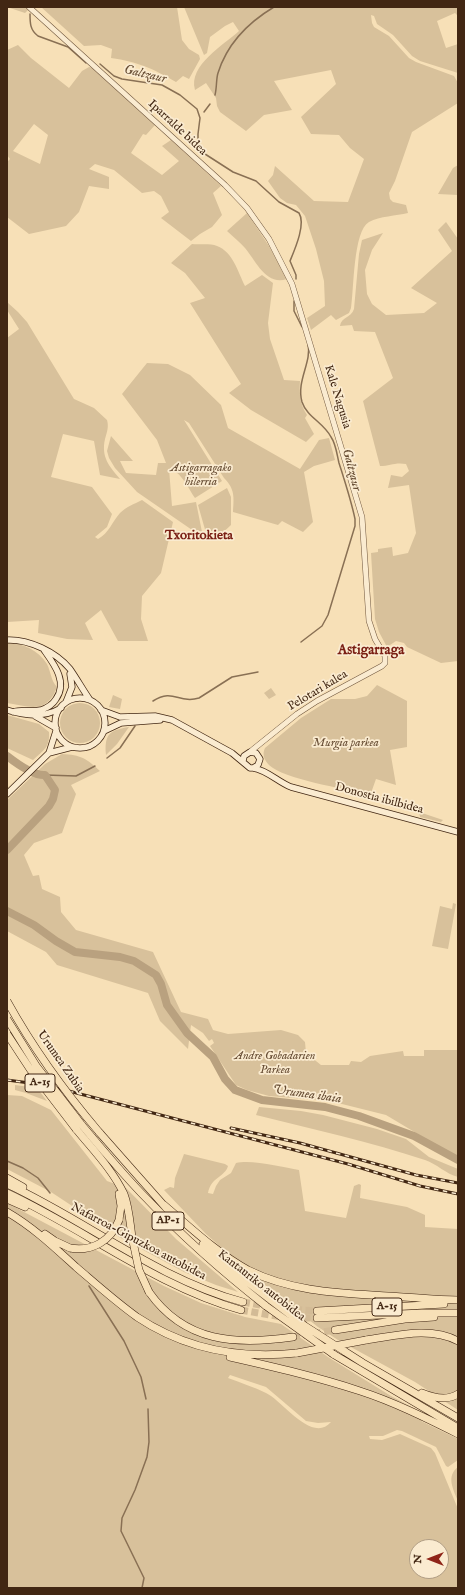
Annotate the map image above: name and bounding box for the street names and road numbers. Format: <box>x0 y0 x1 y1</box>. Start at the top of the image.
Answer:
street label: Iparralde bidea <box>145 97 209 159</box>
street label: Kale Nagusia <box>320 363 354 431</box>
street label: Pelotari kalea <box>286 668 350 714</box>
street label: Donostia ibilbidea <box>333 780 425 818</box>
street label: Urumea Zubia <box>33 1028 87 1096</box>
road number: A-15 <box>25 1074 55 1092</box>
street label: Nafarroa-Gipuzkoa autobidea <box>68 1200 208 1284</box>
road number: AP-1 <box>152 1212 184 1230</box>
street label: Kantauriko autobidea <box>214 1247 308 1325</box>
road number: A-15 <box>372 1298 402 1316</box>

